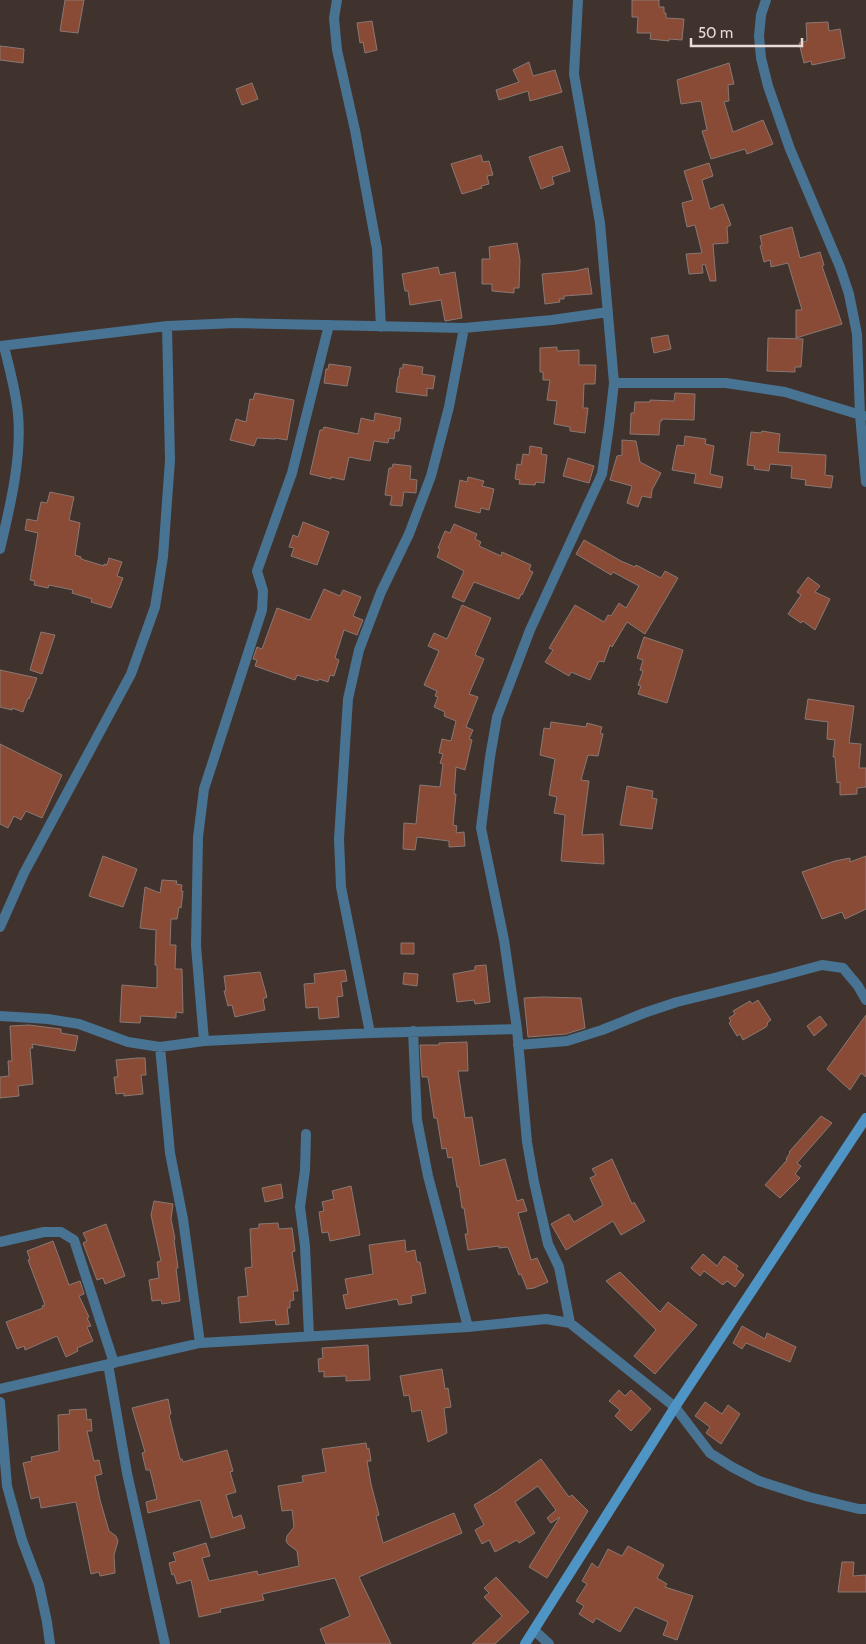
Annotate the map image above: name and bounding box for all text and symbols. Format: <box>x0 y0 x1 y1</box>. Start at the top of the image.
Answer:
scale bar <box>691 15 802 47</box>
text: 50 m <box>698 24 733 42</box>

